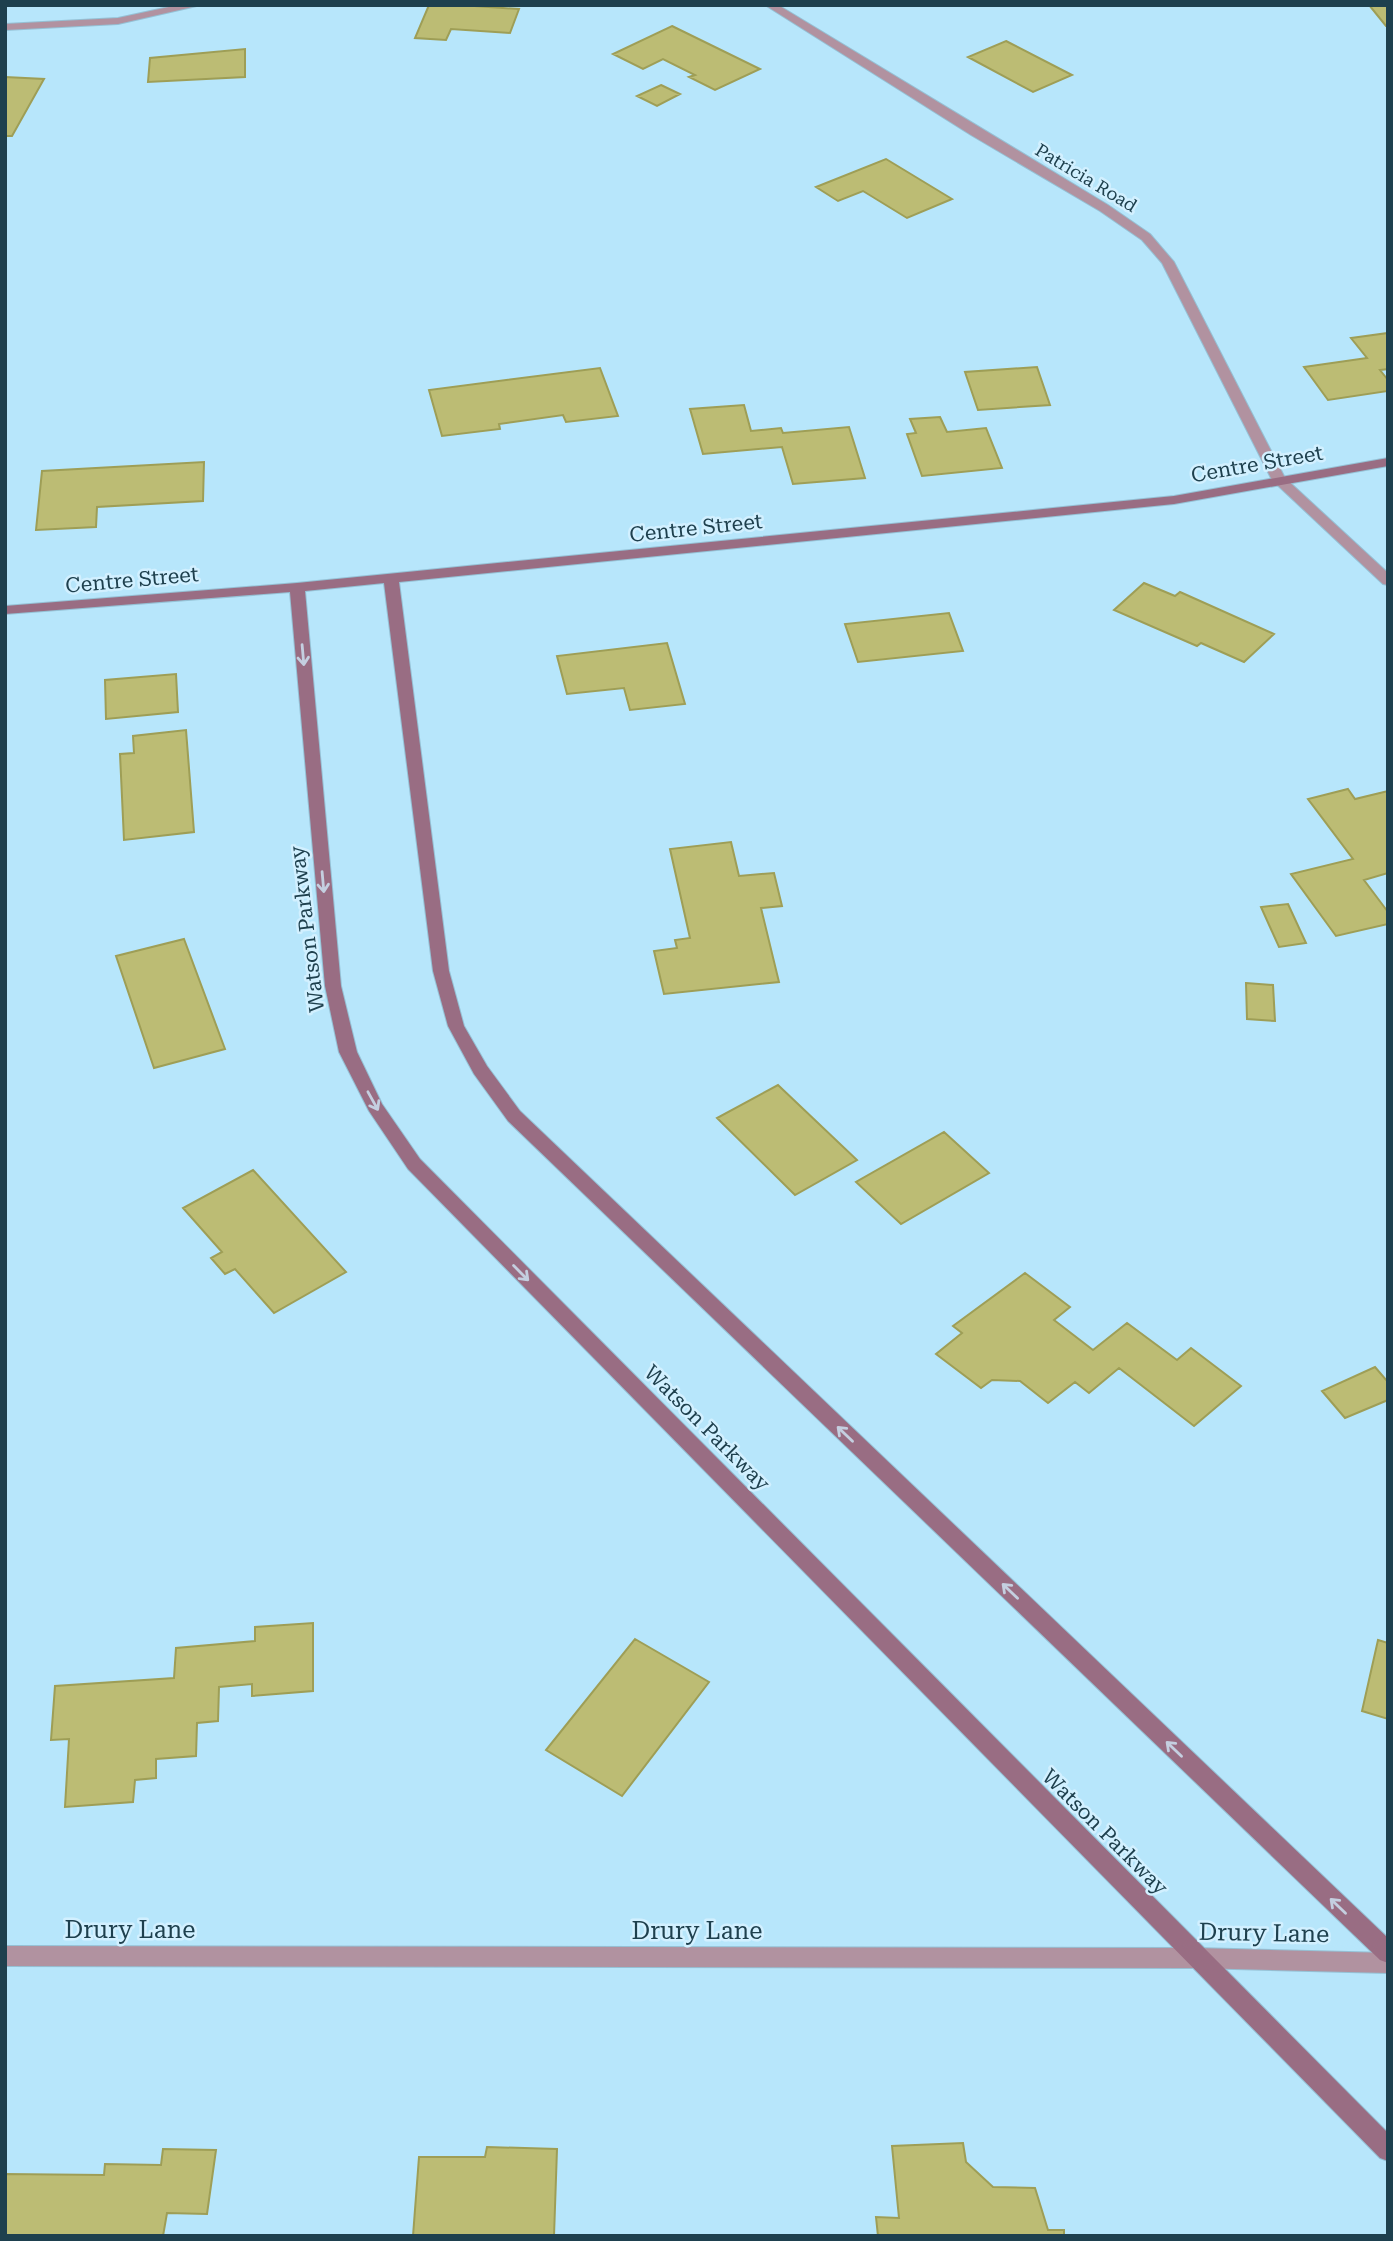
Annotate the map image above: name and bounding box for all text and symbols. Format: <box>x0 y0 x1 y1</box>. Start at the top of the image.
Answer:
street label: Patricia Road <box>1032 139 1141 216</box>
street label: Centre Street <box>1189 441 1325 487</box>
street label: Centre Street <box>628 509 764 547</box>
street label: Centre Street <box>64 562 200 598</box>
one-way arrow <box>297 644 310 666</box>
street label: Watson Parkway <box>285 844 329 1014</box>
one-way arrow <box>317 870 330 893</box>
one-way arrow <box>367 1090 380 1111</box>
one-way arrow <box>512 1264 529 1281</box>
street label: Watson Parkway <box>639 1360 775 1496</box>
one-way arrow <box>837 1426 854 1443</box>
one-way arrow <box>1001 1583 1018 1600</box>
one-way arrow <box>1166 1740 1183 1757</box>
street label: Watson Parkway <box>1037 1764 1173 1900</box>
one-way arrow <box>1330 1897 1347 1914</box>
street label: Drury Lane <box>65 1916 195 1944</box>
street label: Drury Lane <box>632 1917 762 1945</box>
street label: Drury Lane <box>1198 1918 1330 1948</box>

